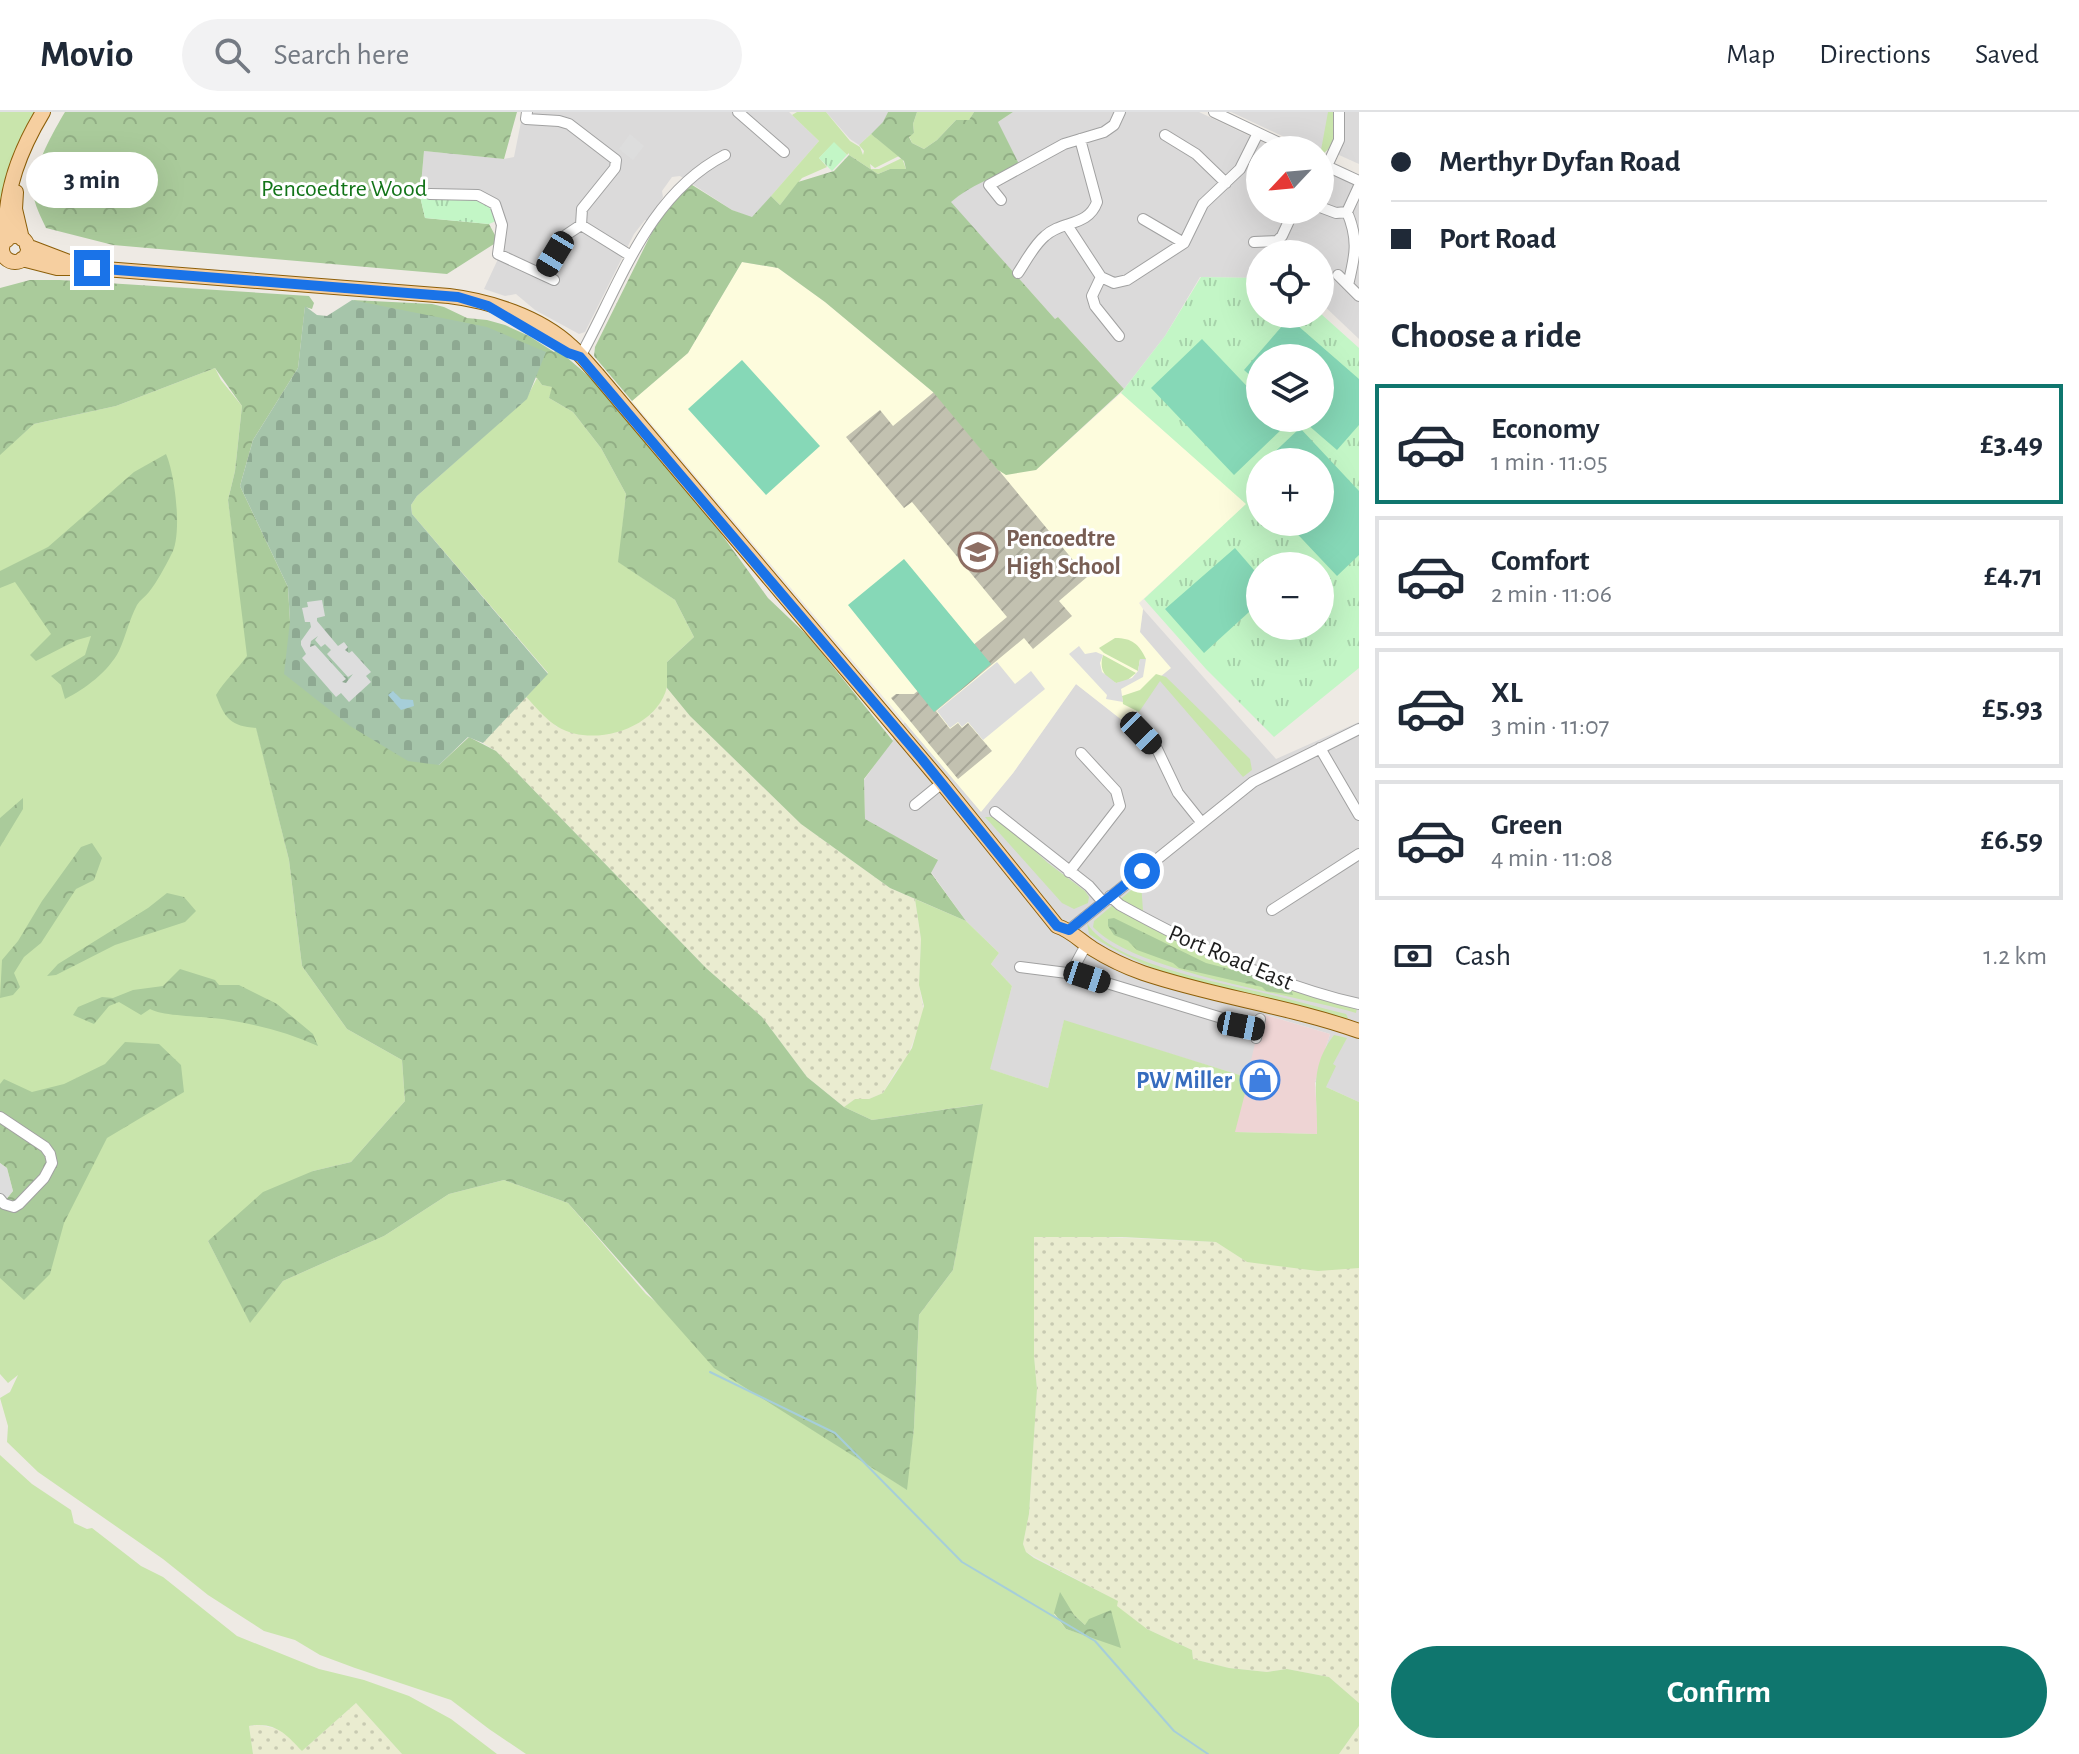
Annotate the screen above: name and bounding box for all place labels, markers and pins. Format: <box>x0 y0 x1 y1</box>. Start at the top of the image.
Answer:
place label: Pencoedtre High School <box>1006 527 1121 579</box>
school or university icon: Pencoedtre High School <box>957 531 999 573</box>
shop icon: PW Miller <box>1239 1059 1281 1101</box>
place label: PW Miller <box>1136 1069 1233 1093</box>

